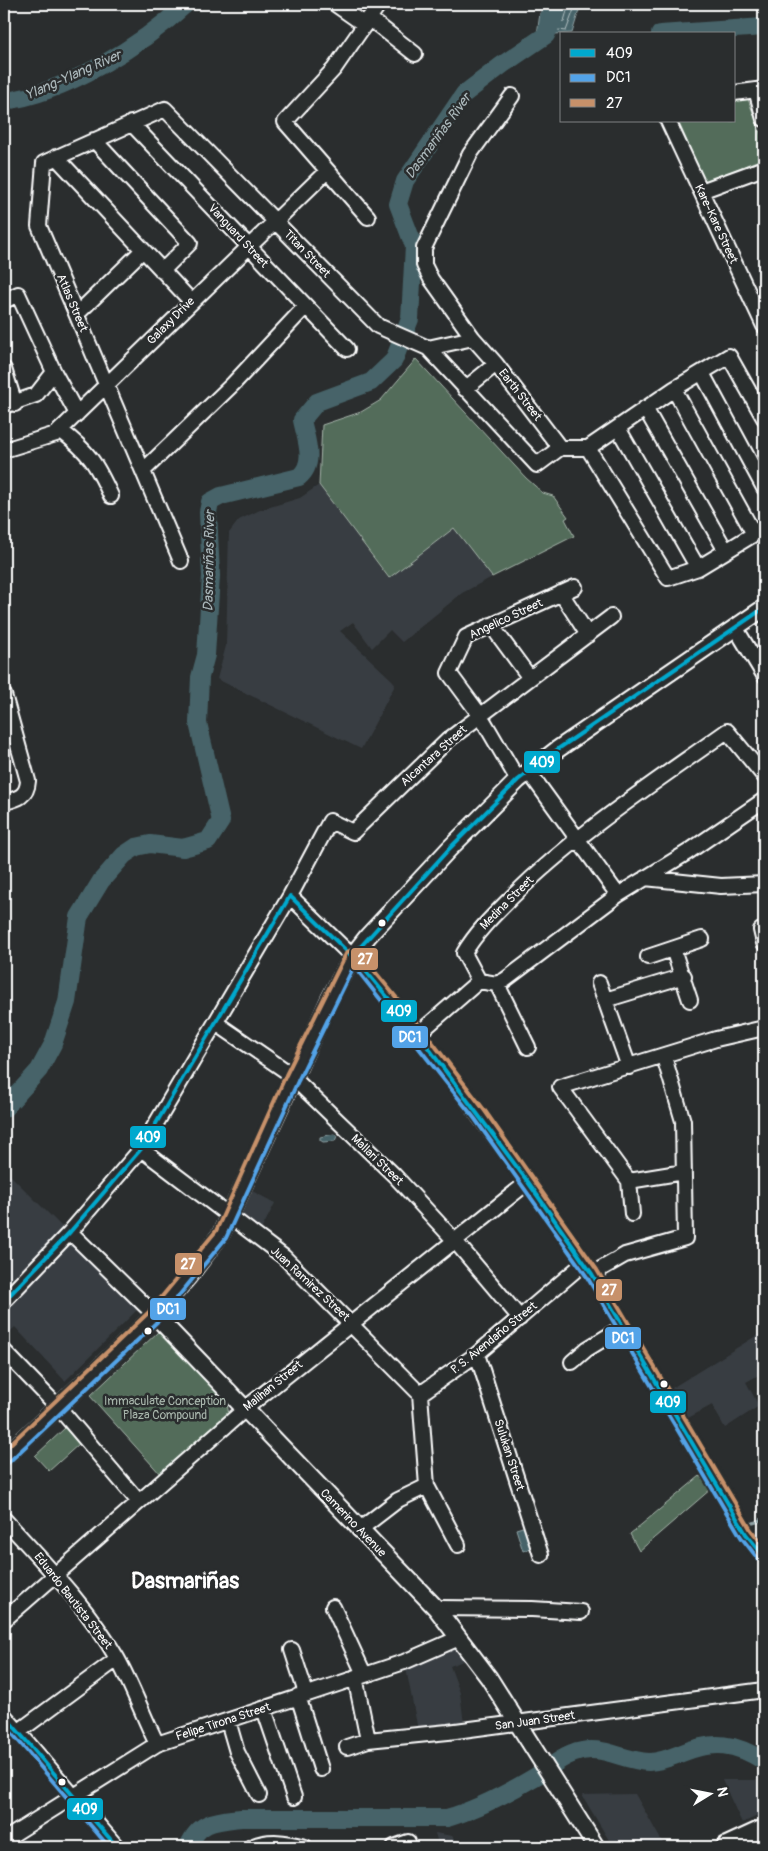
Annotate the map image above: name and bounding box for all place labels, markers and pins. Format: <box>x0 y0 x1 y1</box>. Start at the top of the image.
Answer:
unlabelled marker <box>377 918 387 928</box>
unlabelled marker <box>143 1326 153 1336</box>
unlabelled marker <box>659 1379 669 1389</box>
unlabelled marker <box>57 1777 67 1787</box>

